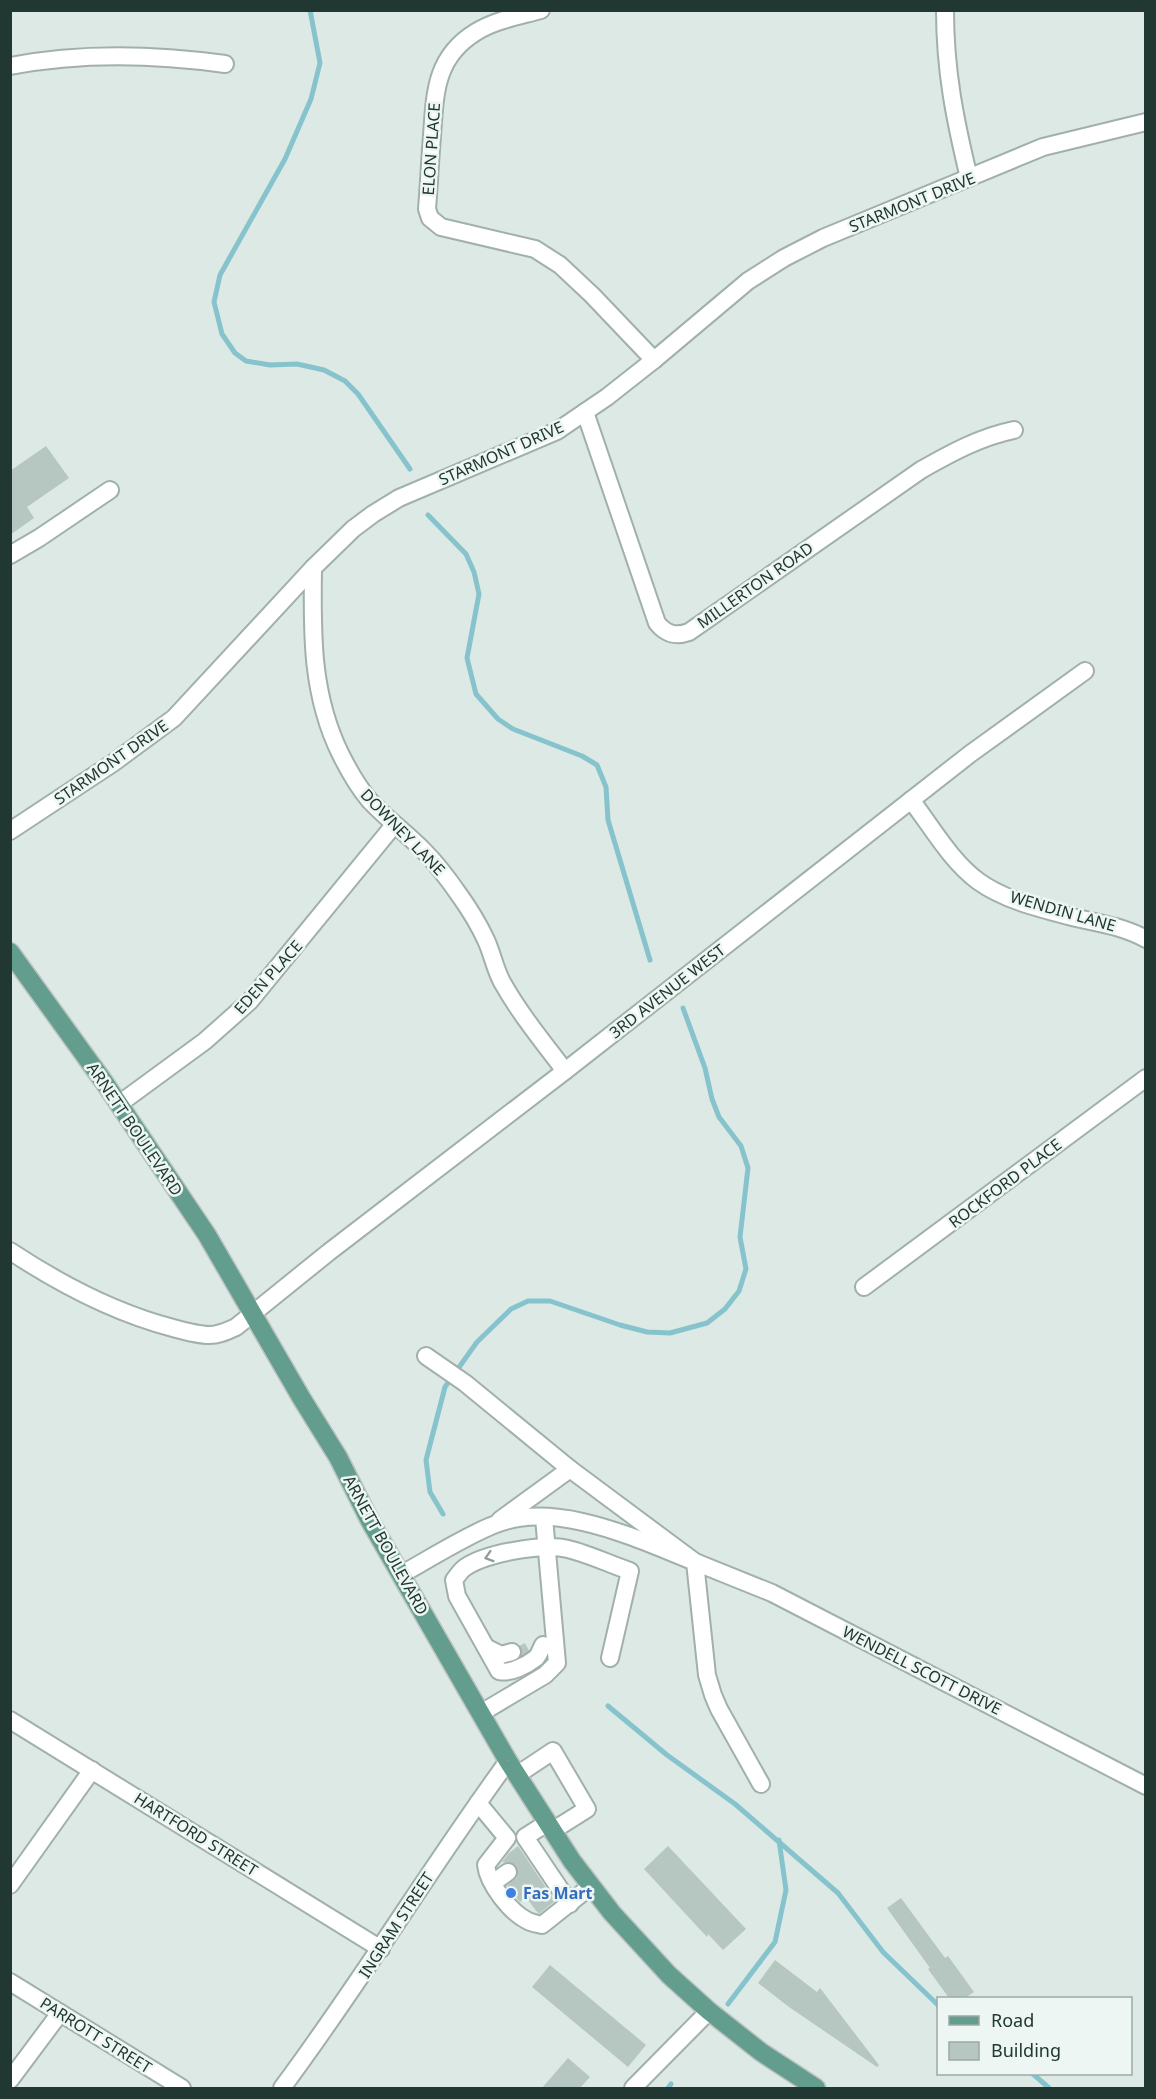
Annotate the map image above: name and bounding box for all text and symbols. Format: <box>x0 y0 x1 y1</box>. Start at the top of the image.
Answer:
street label: ELON PLACE <box>417 102 445 196</box>
street label: STARMONT DRIVE <box>846 167 978 237</box>
street label: STARMONT DRIVE <box>435 416 567 490</box>
street label: MILLERTON ROAD <box>693 537 817 633</box>
street label: STARMONT DRIVE <box>50 714 172 810</box>
street label: DOWNEY LANE <box>356 784 450 880</box>
street label: WENDIN LANE <box>1008 885 1118 937</box>
street label: EDEN PLACE <box>229 935 307 1019</box>
street label: 3RD AVENUE WEST <box>605 939 730 1043</box>
street label: ARNETT BOULEVARD <box>82 1058 188 1200</box>
street label: ROCKFORD PLACE <box>944 1133 1066 1233</box>
street label: ARNETT BOULEVARD <box>339 1471 433 1619</box>
one-way arrow <box>484 1550 495 1562</box>
street label: WENDELL SCOTT DRIVE <box>839 1620 1005 1720</box>
street label: HARTFORD STREET <box>130 1787 262 1881</box>
street label: INGRAM STREET <box>353 1868 439 1982</box>
place label: Fas Mart <box>523 1882 592 1904</box>
marker: Fas Mart <box>504 1886 518 1900</box>
street label: PARROTT STREET <box>36 1992 156 2078</box>
legend <box>937 1997 1132 2075</box>
text: Road <box>991 2008 1034 2032</box>
text: Building <box>991 2038 1061 2062</box>

